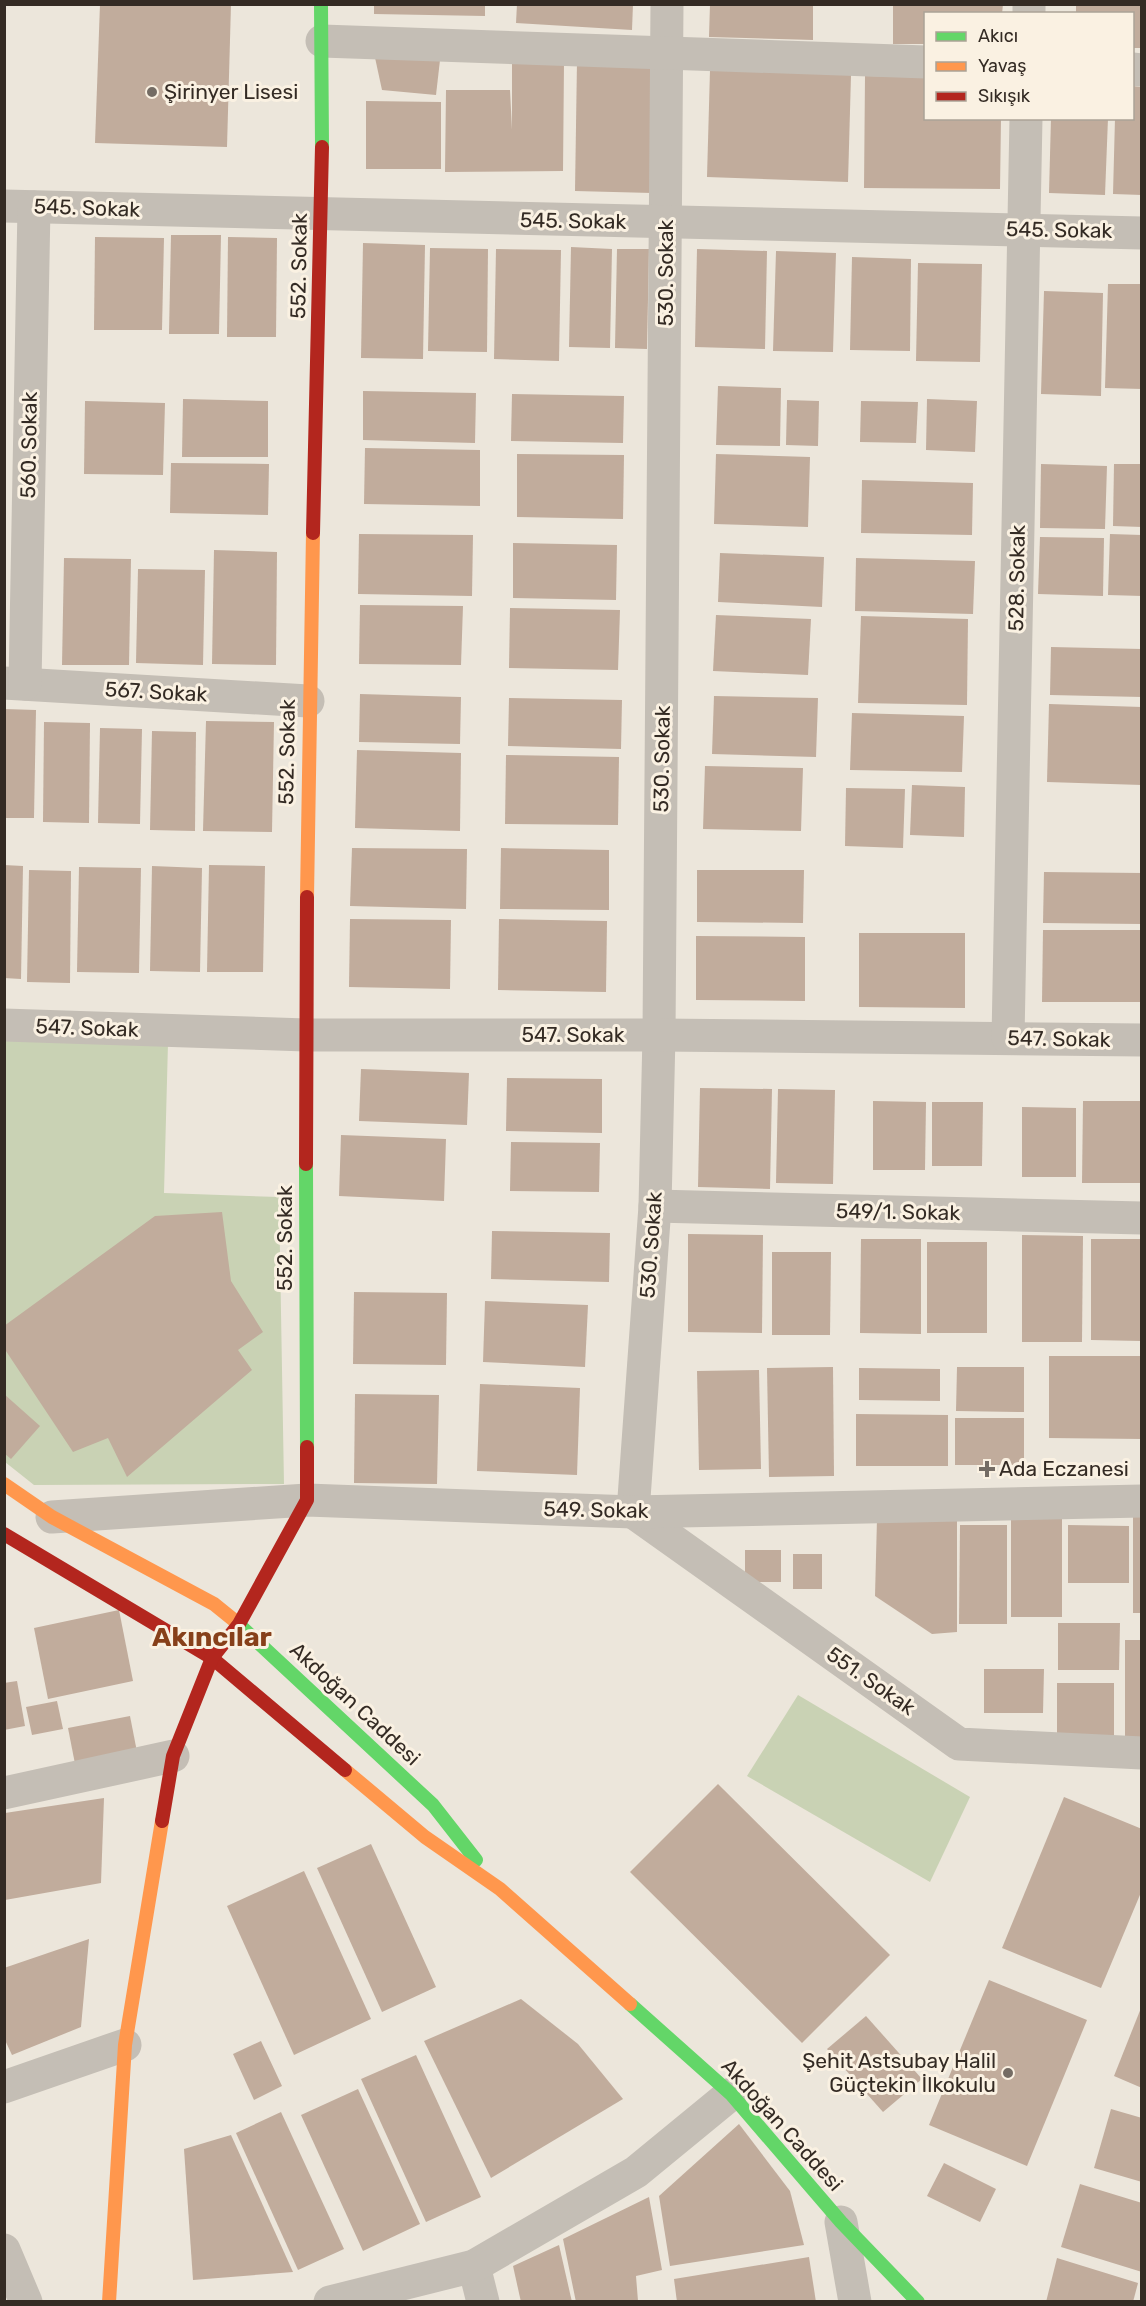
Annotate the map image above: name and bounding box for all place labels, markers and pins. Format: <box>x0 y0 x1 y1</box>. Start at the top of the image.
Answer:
place label: Şirinyer Lisesi <box>164 79 298 104</box>
marker: Şirinyer Lisesi <box>145 85 159 99</box>
place label: Ada Eczanesi <box>999 1456 1129 1481</box>
marker: Ada Eczanesi <box>980 1462 994 1476</box>
place label: Şehit Astsubay Halil Güçtekin İlkokulu <box>802 2048 996 2097</box>
marker: Şehit Astsubay Halil Güçtekin İlkokulu <box>1001 2066 1015 2080</box>

